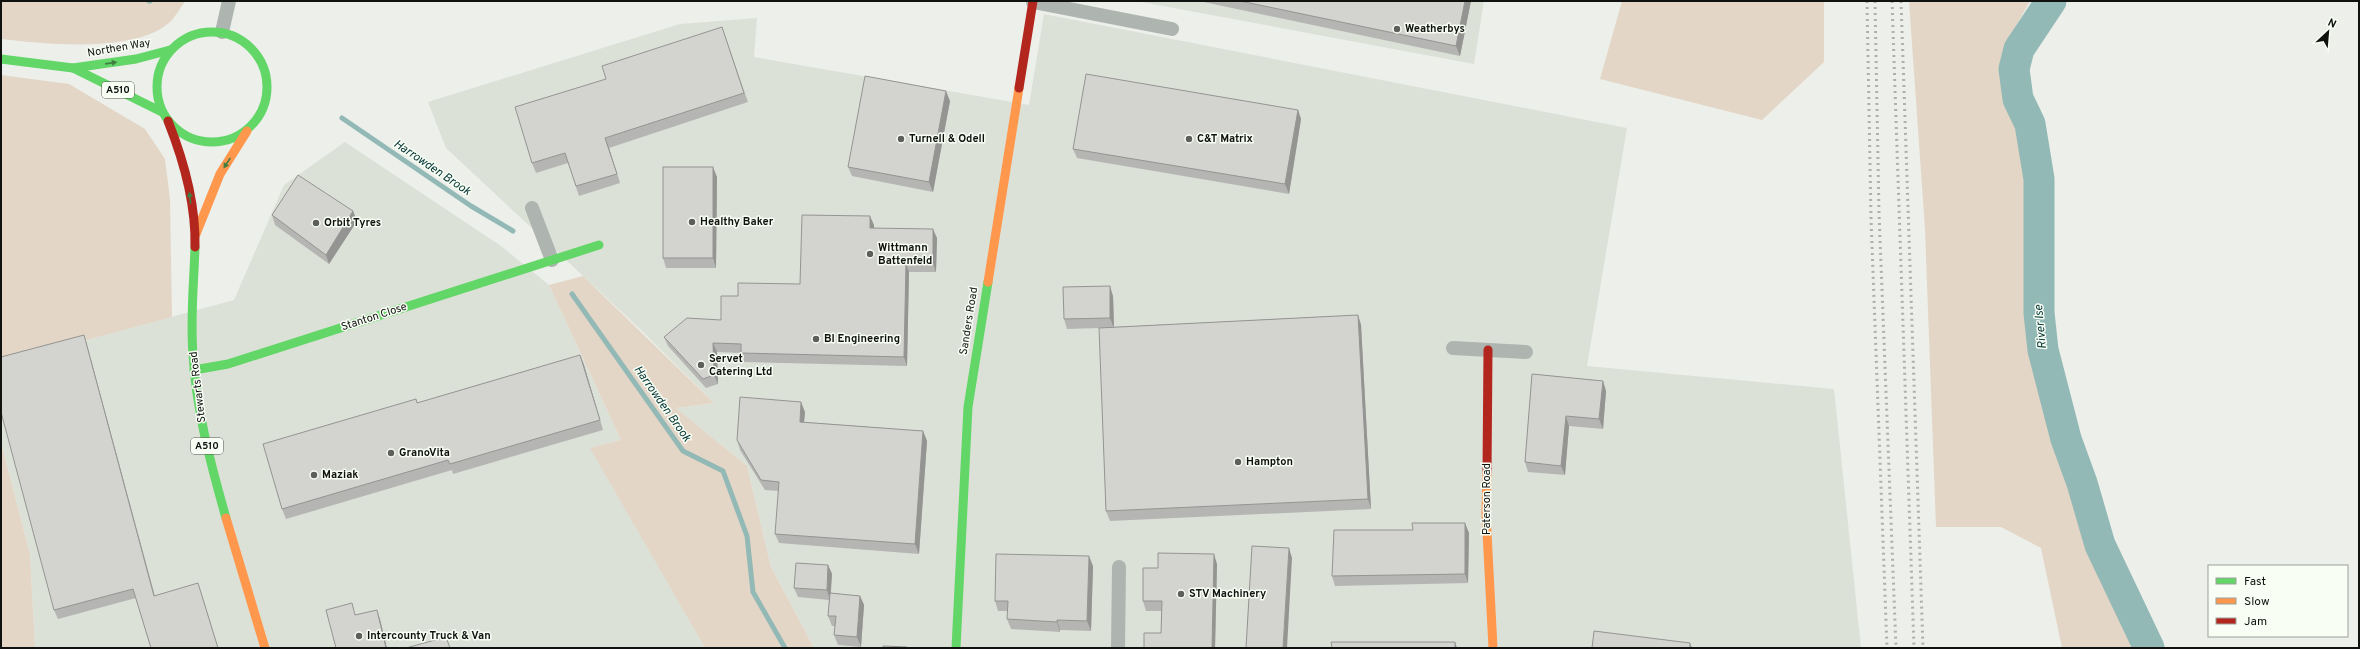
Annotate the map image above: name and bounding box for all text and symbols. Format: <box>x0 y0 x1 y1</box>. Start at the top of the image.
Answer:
north arrow <box>2308 12 2348 52</box>
text: N <box>2325 16 2339 32</box>
place label: Weatherbys <box>1405 22 1465 36</box>
marker: Weatherbys <box>1392 24 1402 34</box>
street label: Northen Way <box>86 36 152 60</box>
one-way arrow <box>105 60 117 66</box>
road number: A510 <box>102 82 134 98</box>
place label: Turnell & Odell <box>909 132 985 146</box>
place label: C&T Matrix <box>1197 132 1254 146</box>
marker: Turnell & Odell <box>896 134 906 144</box>
marker: C&T Matrix <box>1184 134 1194 144</box>
water label: Harrowden Brook <box>390 136 474 200</box>
one-way arrow <box>223 158 231 168</box>
one-way arrow <box>187 192 194 204</box>
place label: Healthy Baker <box>700 215 774 229</box>
place label: Orbit Tyres <box>324 216 381 230</box>
marker: Healthy Baker <box>687 217 697 227</box>
marker: Orbit Tyres <box>311 218 321 228</box>
place label: Wittmann Battenfeld <box>878 241 932 268</box>
marker: Wittmann Battenfeld <box>865 249 875 259</box>
street label: Sanders Road <box>957 286 981 356</box>
street label: Stanton Close <box>339 300 409 334</box>
water label: River Ise <box>2031 303 2051 350</box>
place label: BI Engineering <box>824 332 900 346</box>
marker: BI Engineering <box>811 334 821 344</box>
street label: Stewarts Road <box>187 351 209 423</box>
place label: Servet Catering Ltd <box>709 352 772 379</box>
marker: Servet Catering Ltd <box>696 360 706 370</box>
water label: Harrowden Brook <box>630 363 695 446</box>
road number: A510 <box>191 438 223 454</box>
place label: GranoVita <box>399 446 450 460</box>
marker: GranoVita <box>386 448 396 458</box>
place label: Hampton <box>1246 455 1293 469</box>
marker: Hampton <box>1233 457 1243 467</box>
street label: Paterson Road <box>1480 463 1494 535</box>
place label: Maziak <box>322 468 358 482</box>
marker: Maziak <box>309 470 319 480</box>
legend <box>2208 565 2348 637</box>
text: Fast <box>2244 574 2266 590</box>
place label: STV Machinery <box>1189 587 1266 601</box>
marker: STV Machinery <box>1176 589 1186 599</box>
text: Slow <box>2244 594 2270 610</box>
text: Jam <box>2244 614 2267 630</box>
place label: Intercounty Truck & Van <box>367 629 491 643</box>
marker: Intercounty Truck & Van <box>354 631 364 641</box>

